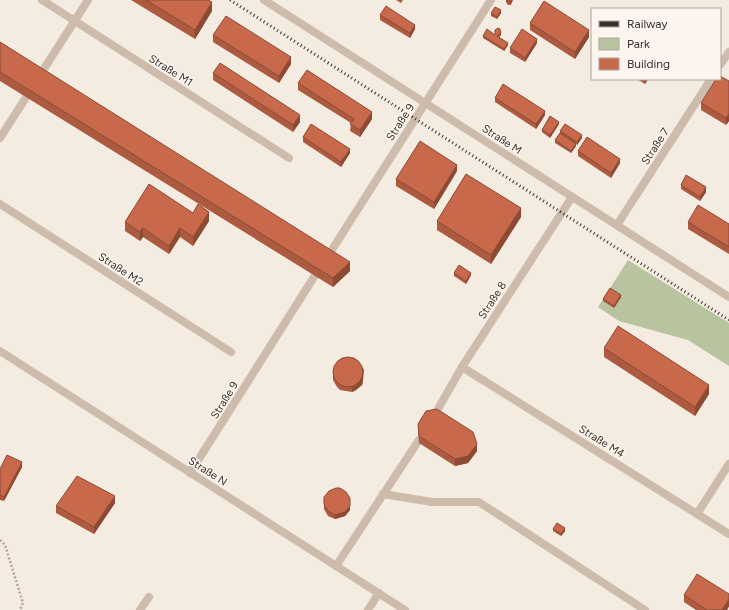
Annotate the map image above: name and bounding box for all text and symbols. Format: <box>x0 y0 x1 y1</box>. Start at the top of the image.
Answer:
legend <box>591 8 721 80</box>
text: Railway <box>627 17 668 31</box>
text: Park <box>627 37 650 51</box>
street label: Straße M1 <box>147 52 195 89</box>
text: Building <box>627 57 670 71</box>
street label: Straße 9 <box>384 101 417 143</box>
street label: Straße M <box>480 122 524 157</box>
street label: Straße 7 <box>639 125 672 167</box>
street label: Straße M2 <box>96 250 145 289</box>
street label: Straße 8 <box>476 279 509 321</box>
street label: Straße 9 <box>208 379 241 421</box>
street label: Straße M4 <box>577 422 627 461</box>
street label: Straße N <box>186 454 230 489</box>

